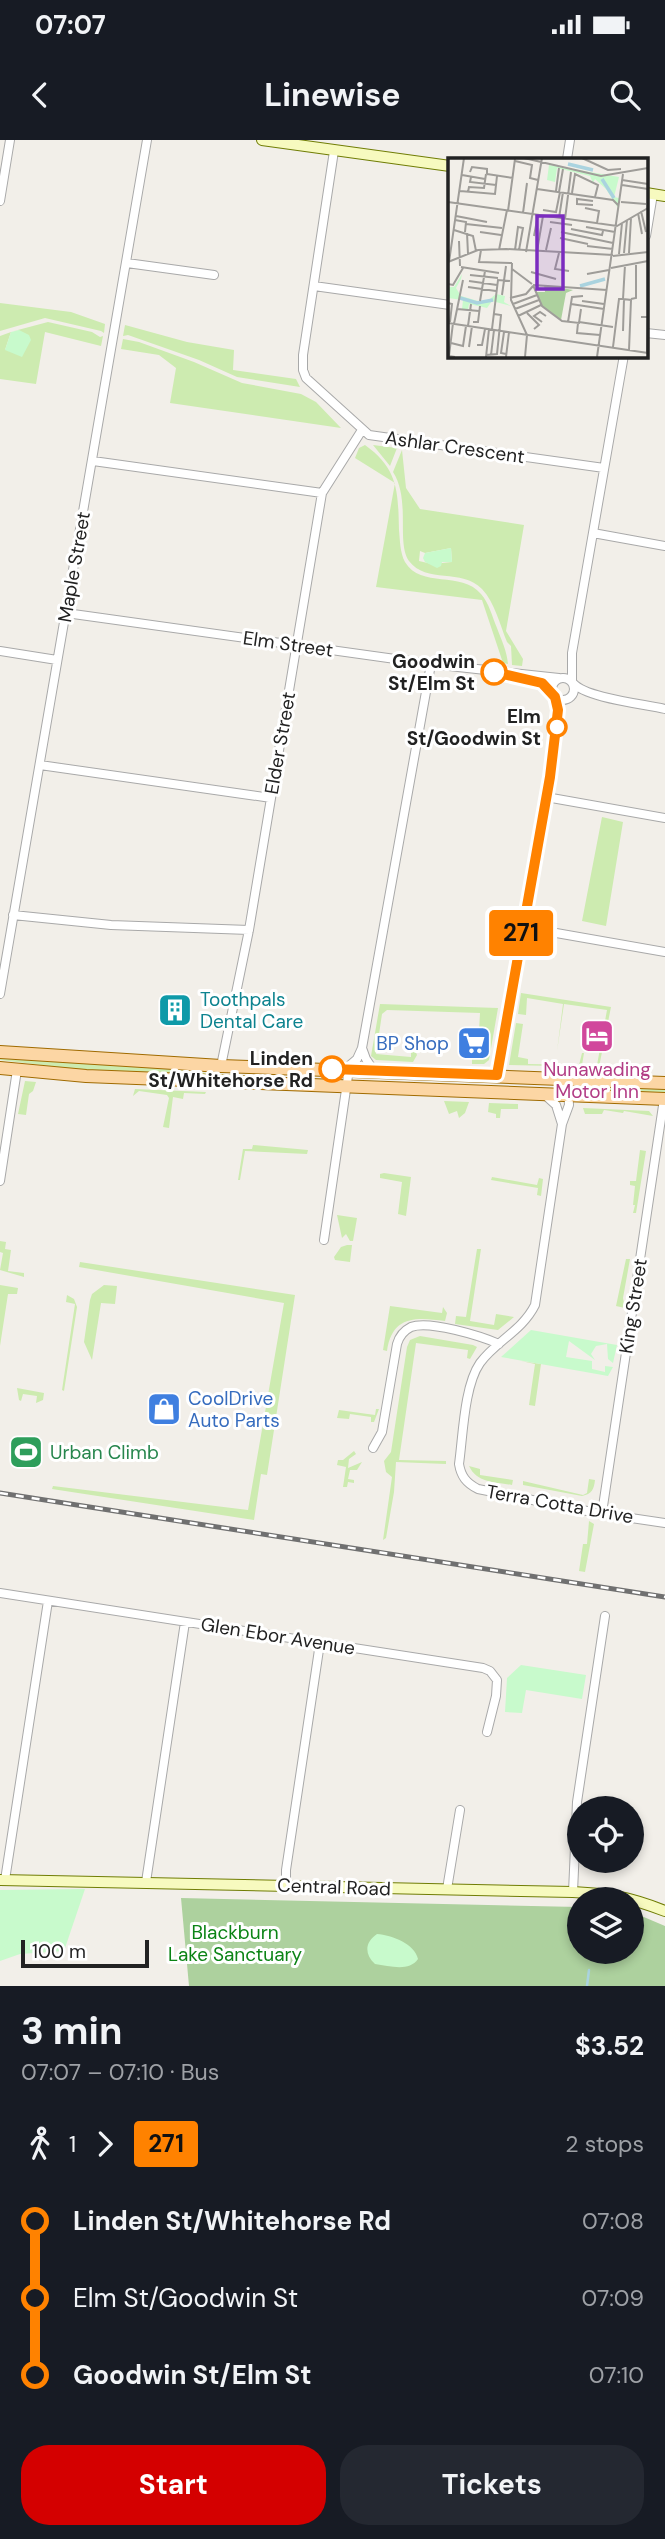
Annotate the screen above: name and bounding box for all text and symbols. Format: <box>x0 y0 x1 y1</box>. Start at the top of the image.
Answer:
text: 07:07 <box>35 8 106 42</box>
text: Linewise <box>264 74 401 116</box>
icon: back <box>21 76 59 114</box>
icon: search <box>606 76 644 114</box>
inset map <box>448 158 648 357</box>
street label: Ashlar Crescent <box>384 425 526 469</box>
street label: Maple Street <box>52 510 96 624</box>
street label: Elm Street <box>241 625 335 663</box>
place label: Goodwin St/Elm St <box>388 649 475 696</box>
marker: Goodwin St/Elm St <box>481 659 507 685</box>
street label: Elder Street <box>259 690 301 796</box>
place label: Elm St/Goodwin St <box>407 704 541 751</box>
marker: Elm St/Goodwin St <box>547 717 567 737</box>
line badge: 271 <box>481 910 561 956</box>
text: 271 <box>503 917 539 948</box>
place label: Toothpals Dental Care <box>200 987 303 1034</box>
building icon: Toothpals Dental Care <box>156 991 194 1029</box>
hotel icon: Nunawading Motor Inn <box>578 1017 616 1055</box>
supermarket icon: BP Shop <box>455 1024 493 1062</box>
place label: BP Shop <box>376 1031 449 1056</box>
place label: Linden St/Whitehorse Rd <box>148 1046 313 1093</box>
marker: Linden St/Whitehorse Rd <box>319 1056 345 1082</box>
place label: Nunawading Motor Inn <box>543 1057 651 1104</box>
street label: King Street <box>613 1257 653 1355</box>
place label: CoolDrive Auto Parts <box>188 1386 280 1433</box>
shop icon: CoolDrive Auto Parts <box>145 1390 183 1428</box>
sports icon: Urban Climb <box>7 1433 45 1471</box>
place label: Urban Climb <box>50 1440 159 1465</box>
street label: Terra Cotta Drive <box>484 1479 636 1529</box>
street label: Glen Ebor Avenue <box>199 1611 357 1661</box>
map controls <box>567 1796 644 1964</box>
button: locate <box>567 1796 644 1873</box>
street label: Central Road <box>277 1873 391 1901</box>
button: layers <box>567 1887 644 1964</box>
park label: Blackburn Lake Sanctuary <box>168 1920 303 1967</box>
scale bar <box>21 1937 149 1969</box>
text: 100 m <box>32 1939 86 1964</box>
text: 3 min <box>21 2006 122 2056</box>
text: $3.52 <box>575 2029 644 2063</box>
text: 07:07 – 07:10 · Bus <box>21 2057 219 2087</box>
icon: walk <box>21 2125 59 2163</box>
icon: forward <box>86 2125 124 2163</box>
text: 271 <box>148 2128 184 2159</box>
text: 1 <box>69 2129 76 2159</box>
text: 2 stops <box>565 2129 644 2159</box>
text: Linden St/Whitehorse Rd <box>73 2204 391 2238</box>
text: 07:08 <box>582 2206 644 2236</box>
text: Elm St/Goodwin St <box>73 2281 298 2315</box>
text: 07:09 <box>581 2283 644 2313</box>
text: Goodwin St/Elm St <box>73 2358 312 2392</box>
text: 07:10 <box>589 2360 644 2390</box>
button: Start <box>21 2445 326 2525</box>
button: Tickets <box>340 2445 644 2525</box>

